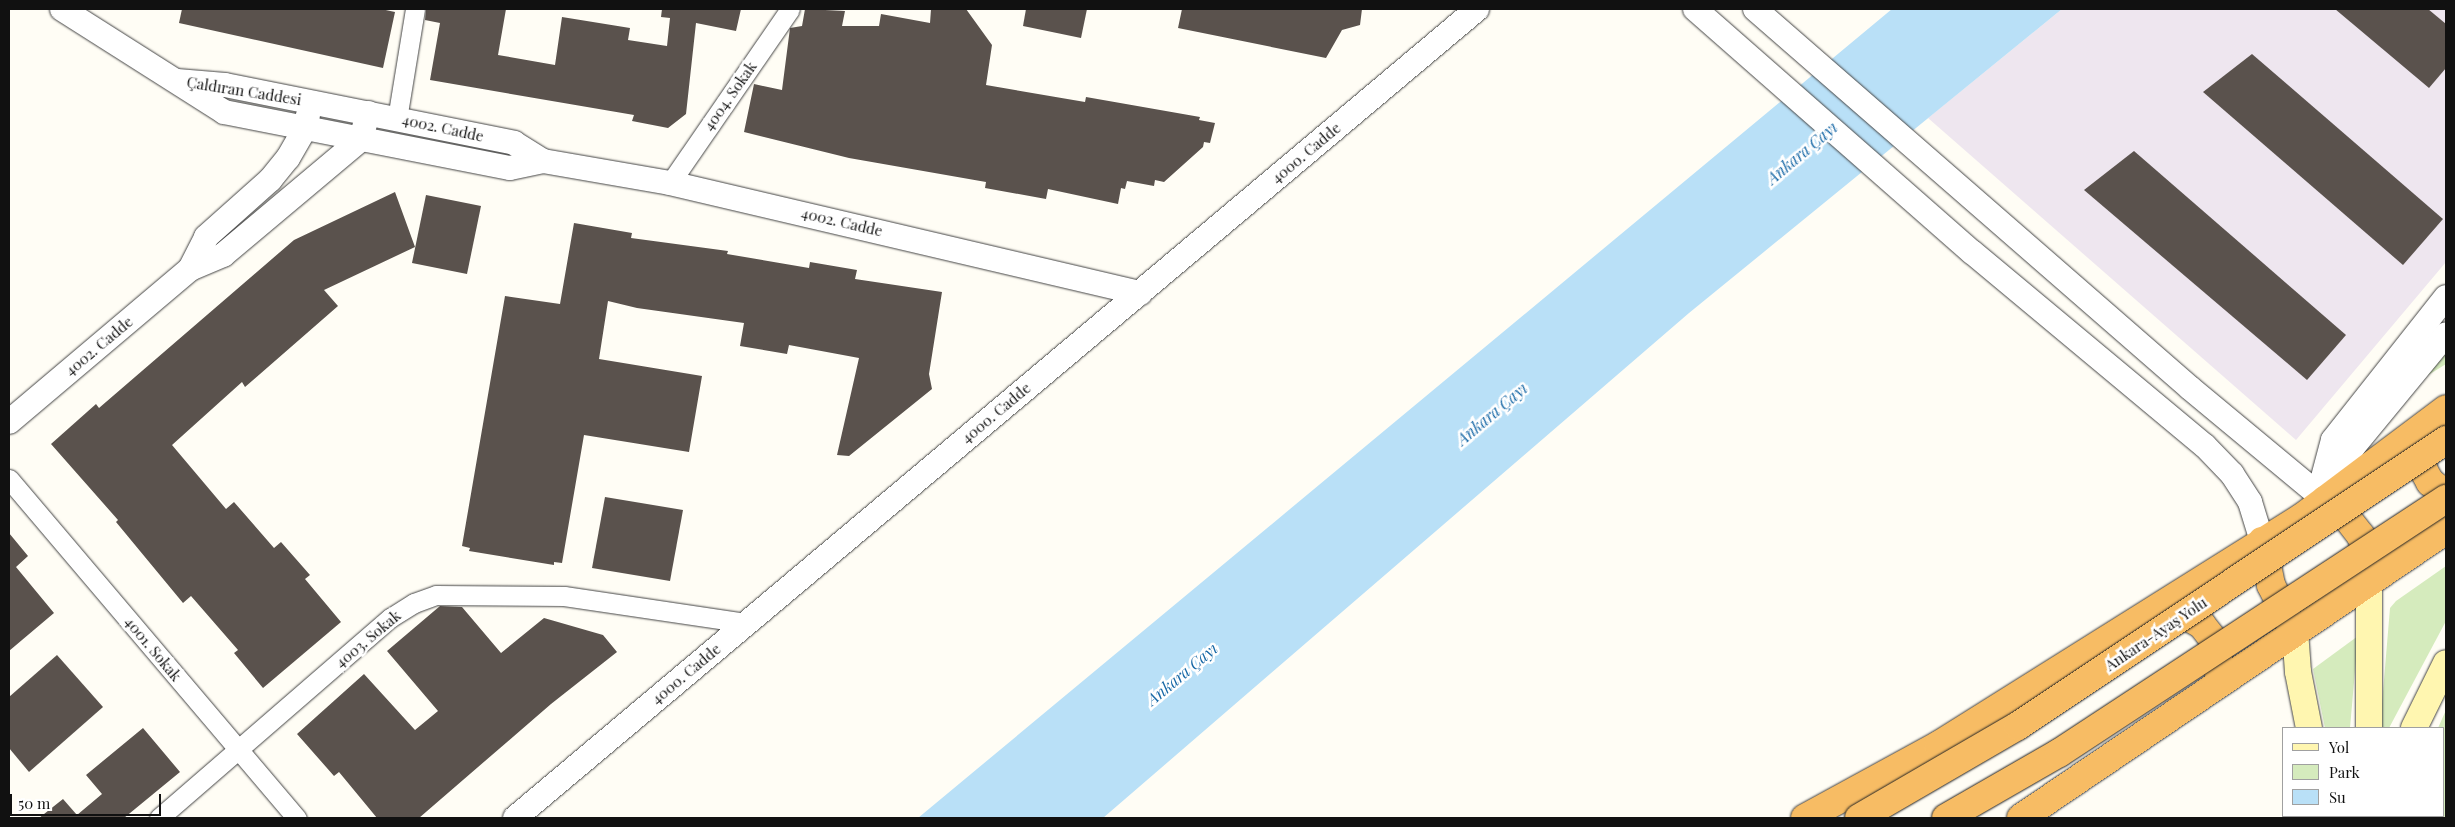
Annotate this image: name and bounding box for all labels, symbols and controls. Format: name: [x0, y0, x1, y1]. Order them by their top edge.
street label: 4004. Sokak: [700, 58, 760, 134]
street label: Çaldıran Caddesi: [185, 73, 303, 109]
street label: 4002. Cadde: [401, 111, 485, 145]
water label: Ankara Çayı: [1763, 118, 1841, 188]
street label: 4000. Cadde: [1268, 119, 1344, 187]
street label: 4002. Cadde: [800, 204, 884, 240]
street label: 4002. Cadde: [61, 312, 137, 380]
street label: 4000. Cadde: [958, 379, 1034, 447]
water label: Ankara Çayı: [1453, 379, 1531, 449]
street label: Ankara-Ayaş Yolu: [2102, 593, 2210, 675]
street label: 4003. Sokak: [332, 606, 404, 672]
street label: 4001. Sokak: [121, 613, 185, 685]
water label: Ankara Çayı: [1143, 639, 1221, 709]
street label: 4000. Cadde: [648, 640, 724, 708]
legend: [2282, 727, 2445, 817]
text: Yol: [2329, 737, 2349, 757]
text: Park: [2329, 762, 2360, 782]
scale bar: [12, 784, 164, 816]
text: Su: [2329, 787, 2346, 807]
text: 50 m: [18, 793, 50, 813]

